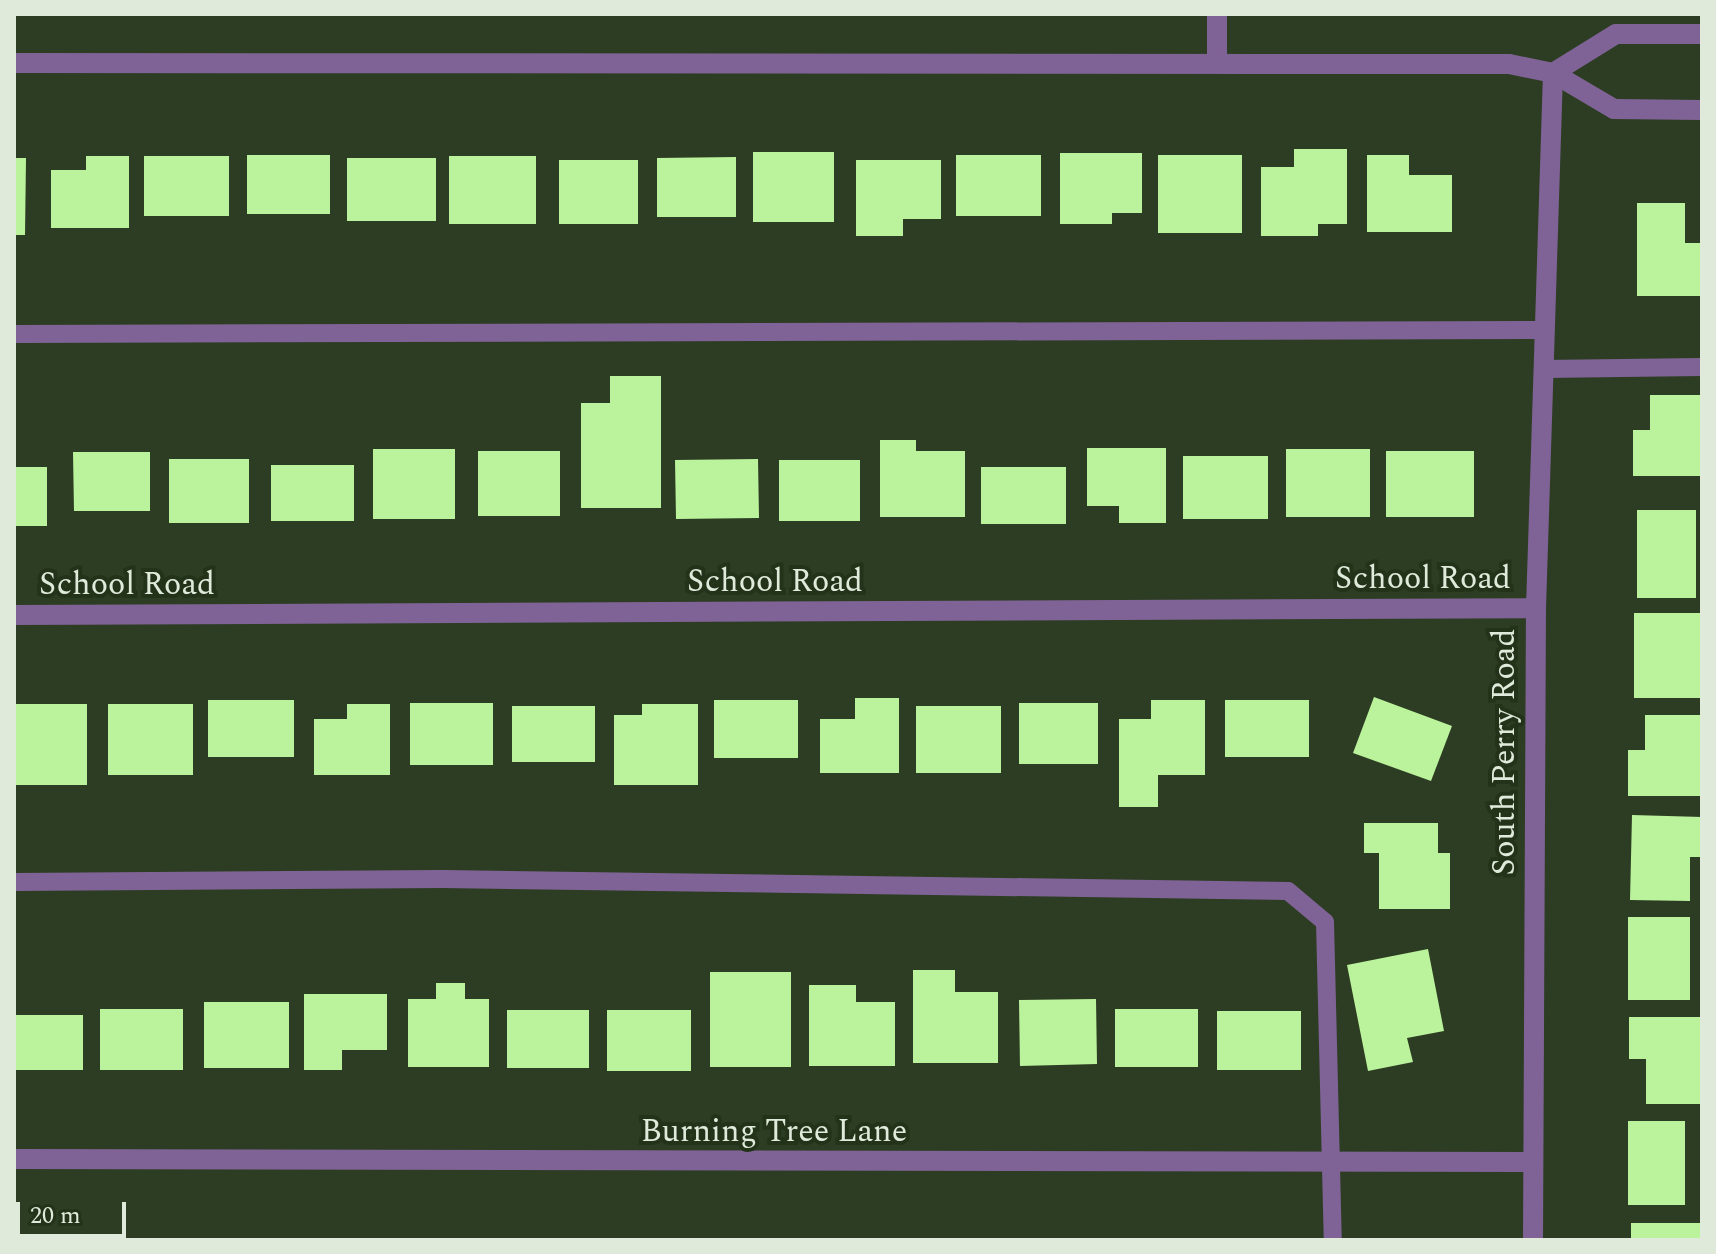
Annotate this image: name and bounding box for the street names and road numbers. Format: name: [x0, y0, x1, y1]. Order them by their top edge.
street label: School Road: [1335, 560, 1511, 598]
street label: School Road: [687, 563, 863, 601]
street label: School Road: [39, 566, 215, 604]
street label: South Perry Road: [1486, 629, 1524, 875]
street label: Burning Tree Lane: [641, 1113, 907, 1151]

